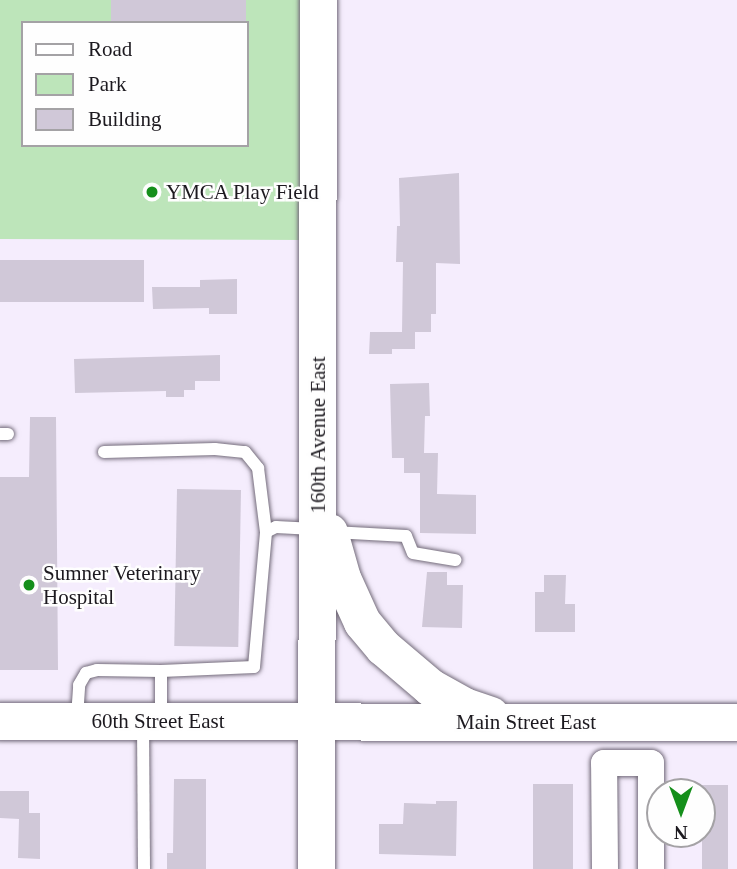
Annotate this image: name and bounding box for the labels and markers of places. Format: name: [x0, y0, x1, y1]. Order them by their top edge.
place label: YMCA Play Field: [166, 179, 320, 205]
marker: YMCA Play Field: [144, 184, 160, 200]
place label: Sumner Veterinary Hospital: [43, 560, 201, 610]
marker: Sumner Veterinary Hospital: [21, 577, 37, 593]

